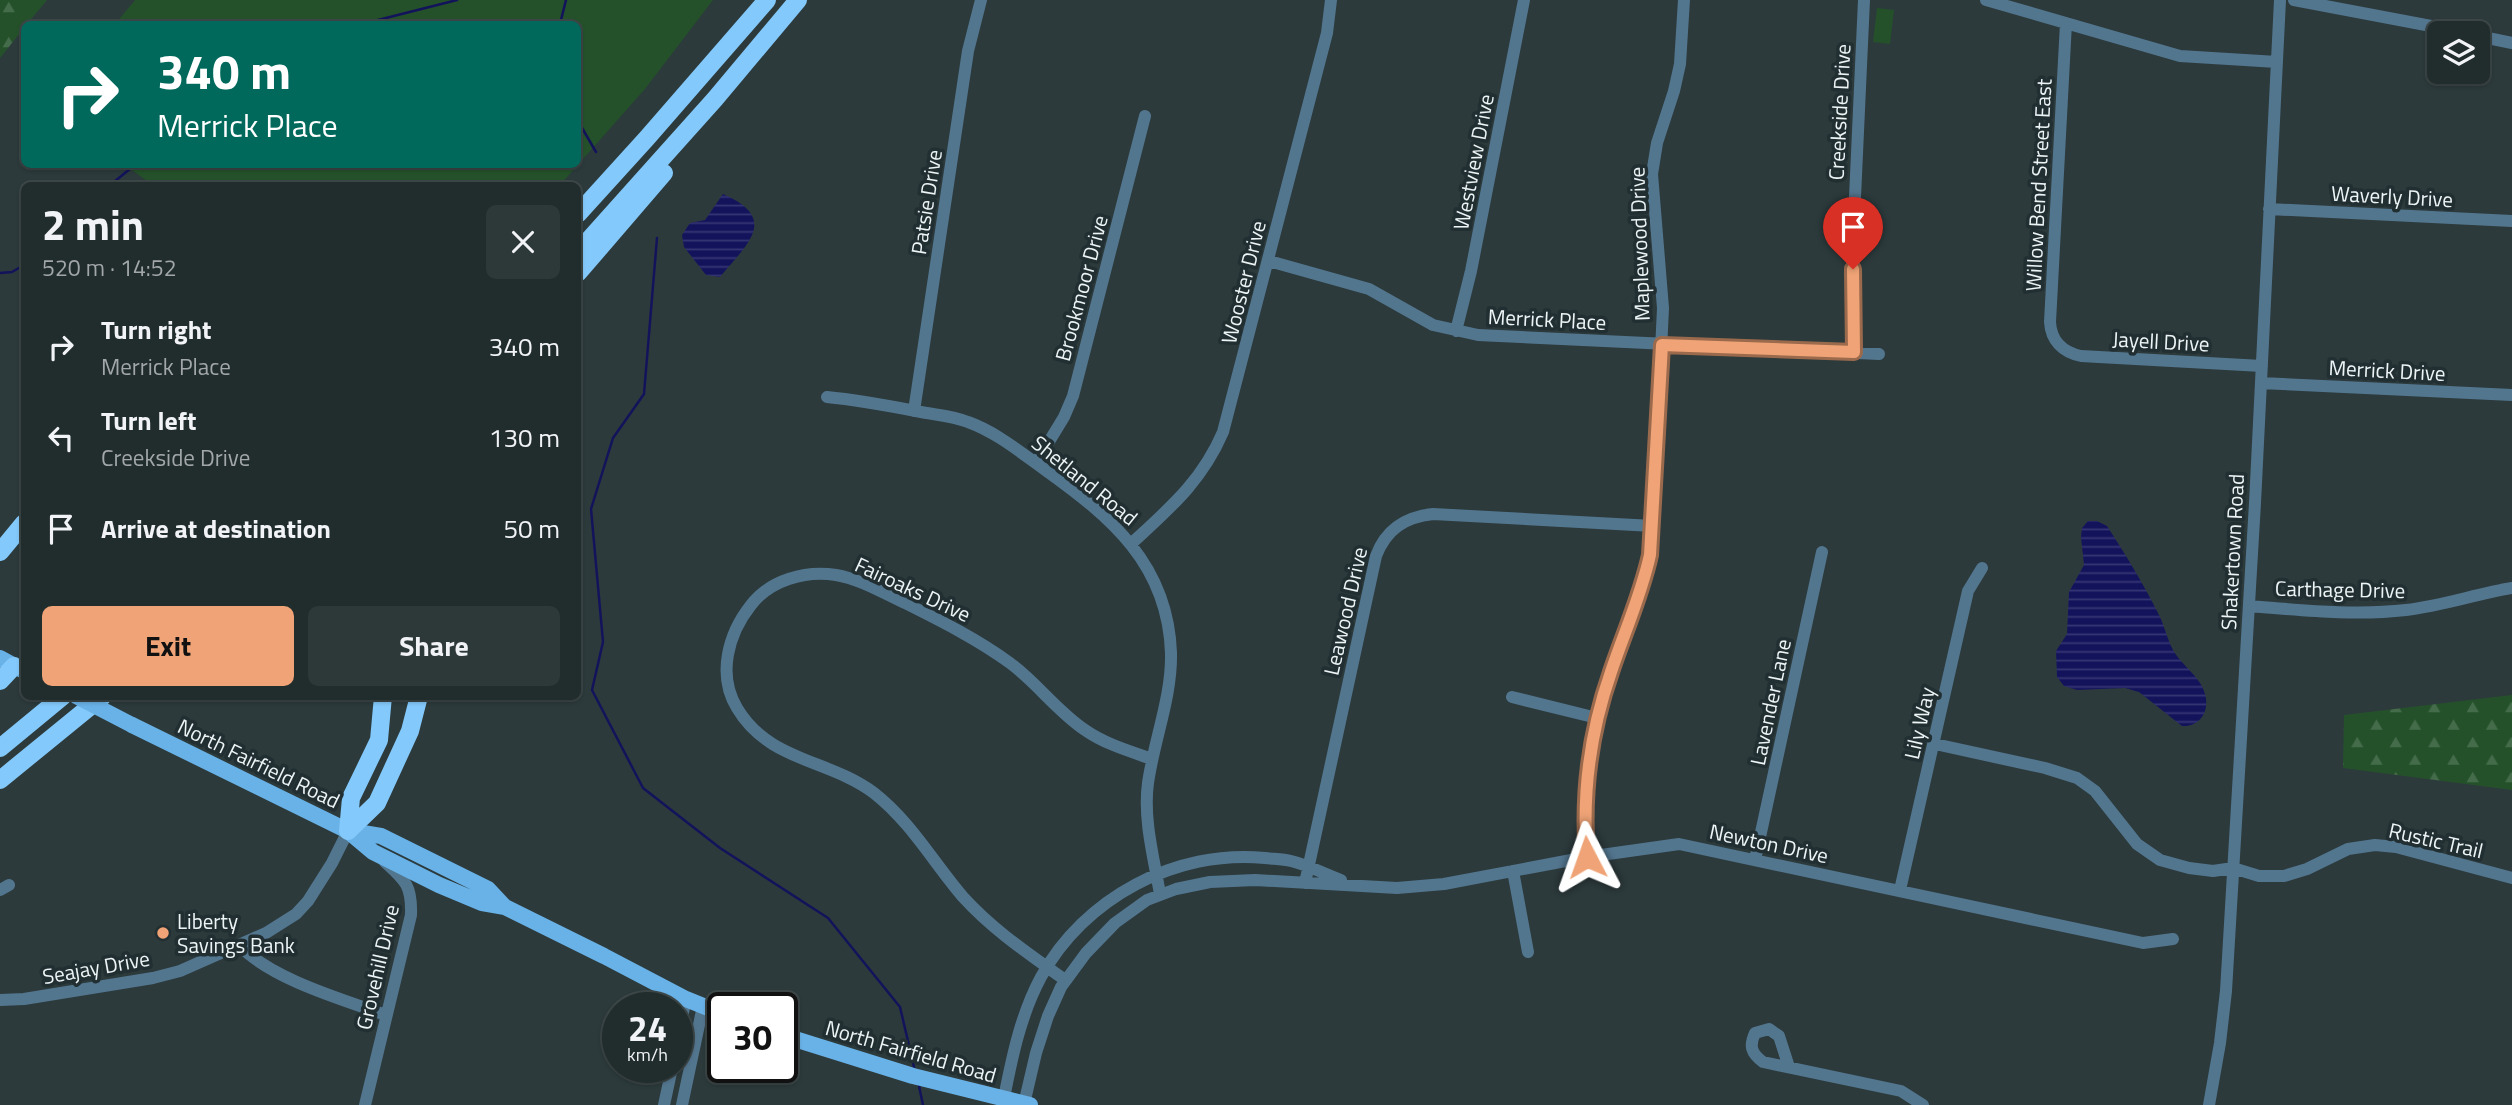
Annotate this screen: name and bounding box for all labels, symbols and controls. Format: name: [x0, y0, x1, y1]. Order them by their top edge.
map controls: [2427, 21, 2490, 84]
button: layers: [2427, 21, 2490, 84]
text: 340 m: [157, 33, 291, 108]
street label: Creekside Drive: [1819, 43, 1859, 181]
icon: right: [42, 49, 133, 140]
street label: Willow Bend Street East: [2016, 77, 2060, 292]
street label: Westview Drive: [1444, 91, 1502, 233]
text: Merrick Place: [157, 101, 338, 149]
street label: Patsie Drive: [902, 147, 950, 257]
street label: Maplewood Drive: [1620, 166, 1658, 322]
street label: Waverly Drive: [2330, 177, 2454, 215]
text: 2 min: [42, 192, 144, 256]
pin: [1823, 197, 1883, 269]
button: close: [486, 205, 560, 279]
icon: arrive: [1834, 208, 1872, 246]
street label: Brookmoor Drive: [1046, 212, 1116, 364]
street label: Wooster Drive: [1212, 217, 1274, 347]
text: 520 m · 14:52: [42, 250, 177, 285]
street label: Merrick Place: [1487, 300, 1607, 338]
text: Turn right: [101, 310, 212, 349]
street label: Jayell Drive: [2112, 322, 2210, 360]
text: 340 m: [489, 327, 560, 366]
icon: right: [42, 328, 80, 366]
text: Merrick Place: [101, 349, 231, 384]
street label: Merrick Drive: [2328, 351, 2446, 389]
text: Turn left: [101, 401, 196, 440]
text: 130 m: [489, 418, 560, 457]
icon: left: [42, 419, 80, 457]
street label: Shetland Road: [1025, 427, 1145, 533]
text: Creekside Drive: [101, 440, 250, 475]
street label: Shakertown Road: [2212, 473, 2252, 631]
text: Arrive at destination: [101, 509, 331, 548]
text: 50 m: [503, 509, 560, 548]
icon: arrive: [42, 510, 80, 548]
street label: Leawood Drive: [1315, 544, 1375, 678]
street label: Fairoaks Drive: [850, 548, 976, 630]
street label: Carthage Drive: [2275, 572, 2405, 606]
button: Exit: [42, 606, 294, 686]
button: Share: [308, 606, 560, 686]
street label: Lavender Lane: [1741, 636, 1799, 768]
street label: Lily Way: [1895, 684, 1943, 762]
street label: North Fairfield Road: [173, 710, 345, 816]
street label: Rustic Trail: [2386, 814, 2486, 866]
street label: Newton Drive: [1707, 815, 1831, 871]
position arrow: [1550, 820, 1624, 894]
street label: Grovehill Drive: [347, 901, 407, 1033]
place label: Liberty Savings Bank: [177, 905, 295, 961]
marker: Liberty Savings Bank: [155, 925, 171, 941]
street label: Seajay Drive: [40, 942, 152, 992]
speed limit sign: 30: [707, 992, 798, 1083]
text: 24: [628, 1001, 667, 1055]
street label: North Fairfield Road: [822, 1011, 1000, 1091]
text: km/h: [627, 1041, 668, 1068]

